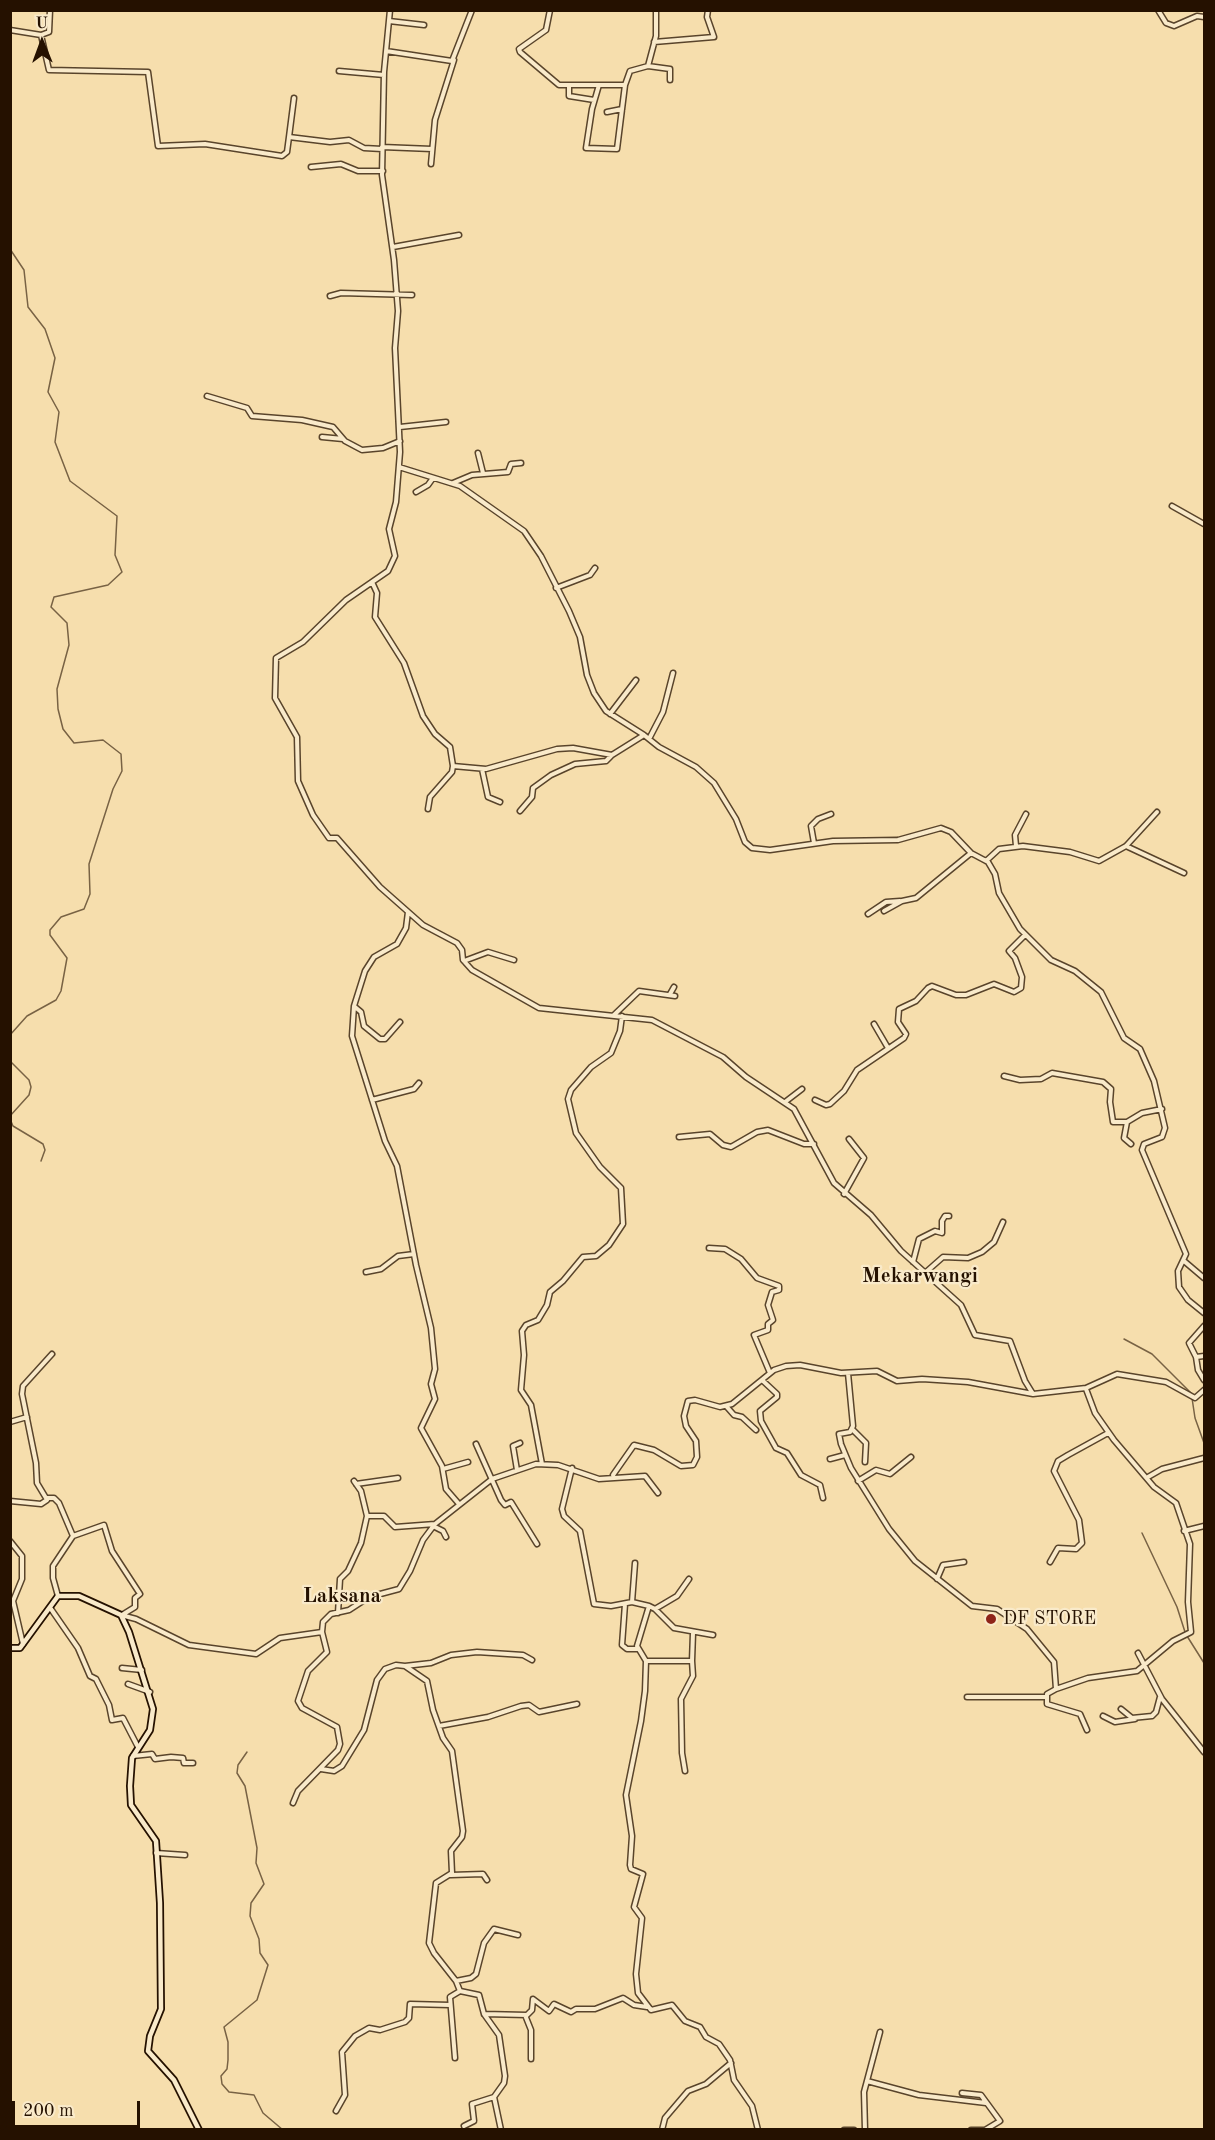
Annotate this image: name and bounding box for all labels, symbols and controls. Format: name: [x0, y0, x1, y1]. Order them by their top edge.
north arrow: [12, 12, 72, 72]
text: U: [35, 16, 48, 32]
district label: Mekarwangi: [862, 1263, 978, 1289]
district label: Laksana: [303, 1583, 381, 1609]
place label: DF STORE: [1003, 1608, 1096, 1630]
marker: DF STORE: [984, 1612, 998, 1626]
scale bar: [15, 2089, 142, 2127]
text: 200 m: [23, 2102, 74, 2120]

